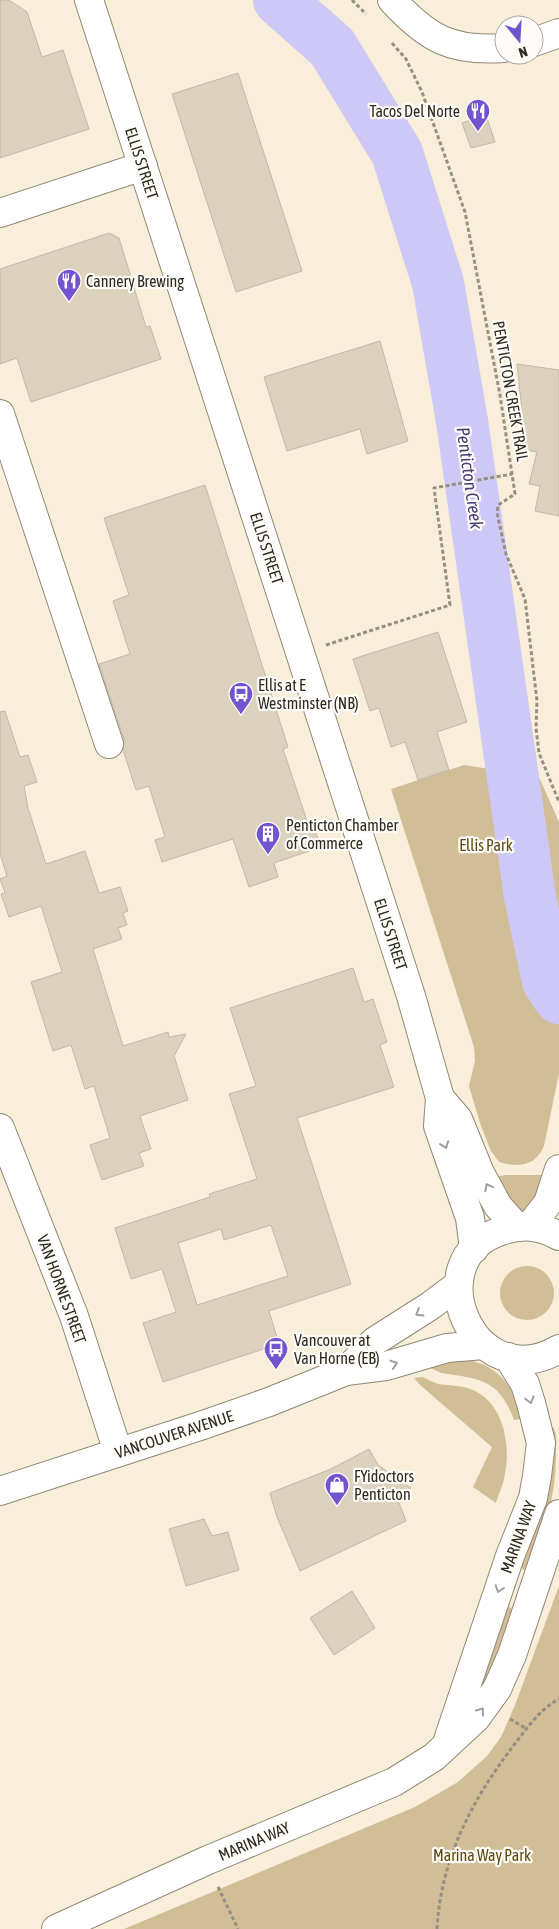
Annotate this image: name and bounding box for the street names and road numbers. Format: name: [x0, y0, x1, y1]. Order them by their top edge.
street label: ELLIS STREET: [122, 125, 162, 201]
street label: PENTICTON CREEK TRAIL: [490, 319, 532, 463]
street label: ELLIS STREET: [247, 510, 287, 586]
street label: ELLIS STREET: [371, 896, 411, 972]
street label: VAN HORNE STREET: [34, 1232, 90, 1346]
street label: VANCOUVER AVENUE: [113, 1406, 236, 1462]
street label: MARINA WAY: [497, 1498, 540, 1576]
street label: MARINA WAY: [216, 1818, 293, 1864]

